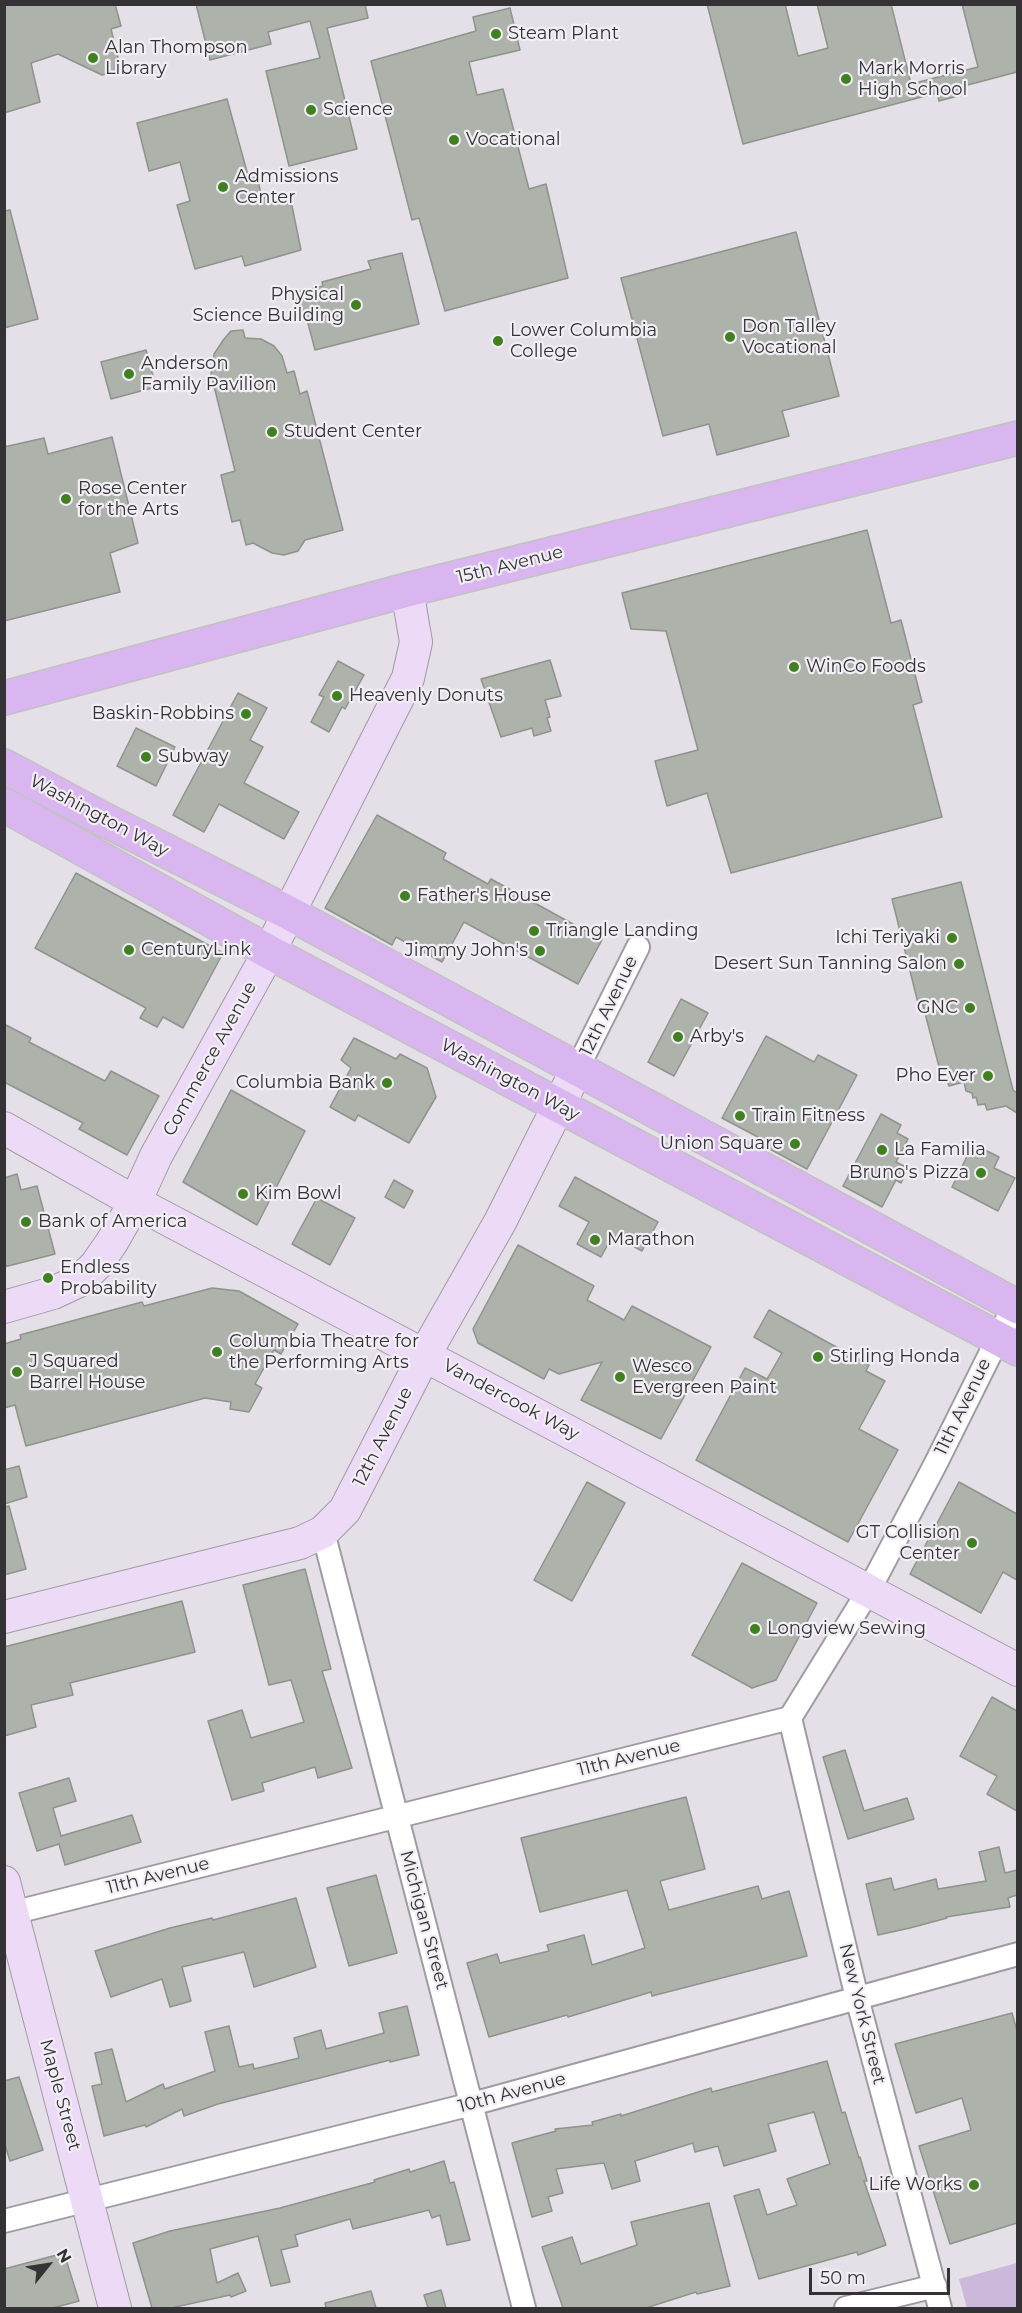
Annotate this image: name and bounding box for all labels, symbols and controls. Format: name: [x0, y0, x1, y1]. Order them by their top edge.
place label: Steam Plant: [508, 23, 619, 45]
marker: Steam Plant: [489, 27, 503, 41]
place label: Alan Thompson Library: [105, 37, 248, 80]
marker: Alan Thompson Library: [86, 51, 100, 65]
place label: Mark Morris High School: [858, 58, 967, 100]
marker: Mark Morris High School: [839, 72, 853, 86]
place label: Science: [323, 99, 393, 121]
marker: Science: [304, 103, 318, 117]
place label: Vocational: [466, 129, 561, 151]
marker: Vocational: [447, 133, 461, 147]
place label: Admissions Center: [235, 166, 339, 208]
marker: Admissions Center: [216, 180, 230, 194]
place label: Physical Science Building: [193, 284, 344, 326]
marker: Physical Science Building: [349, 298, 363, 312]
place label: Don Talley Vocational: [742, 316, 837, 358]
place label: Lower Columbia College: [510, 320, 657, 362]
marker: Don Talley Vocational: [723, 330, 737, 344]
marker: Lower Columbia College: [491, 334, 505, 348]
place label: Anderson Family Pavilion: [141, 353, 277, 395]
marker: Anderson Family Pavilion: [122, 367, 136, 381]
place label: Student Center: [284, 421, 422, 443]
marker: Student Center: [265, 425, 279, 439]
place label: Rose Center for the Arts: [78, 478, 187, 520]
marker: Rose Center for the Arts: [59, 492, 73, 506]
street label: 15th Avenue: [455, 541, 565, 589]
place label: WinCo Foods: [806, 656, 926, 678]
marker: WinCo Foods: [787, 660, 801, 674]
place label: Heavenly Donuts: [349, 685, 503, 707]
marker: Heavenly Donuts: [330, 689, 344, 703]
place label: Baskin-Robbins: [92, 703, 234, 725]
marker: Baskin-Robbins: [239, 707, 253, 721]
place label: Subway: [158, 746, 229, 768]
marker: Subway: [139, 750, 153, 764]
street label: Washington Way: [26, 770, 172, 862]
place label: Father's House: [417, 885, 551, 907]
marker: Father's House: [398, 889, 412, 903]
place label: Triangle Landing: [546, 920, 698, 942]
marker: Triangle Landing: [527, 924, 541, 938]
place label: Ichi Teriyaki: [835, 927, 940, 949]
marker: Ichi Teriyaki: [945, 931, 959, 945]
place label: CenturyLink: [141, 939, 251, 961]
place label: Jimmy John's: [405, 940, 528, 962]
marker: CenturyLink: [122, 943, 136, 957]
marker: Jimmy John's: [533, 944, 547, 958]
street label: 12th Avenue: [575, 952, 643, 1060]
place label: Desert Sun Tanning Salon: [713, 953, 947, 975]
marker: Desert Sun Tanning Salon: [952, 957, 966, 971]
street label: Commerce Avenue: [159, 978, 261, 1140]
place label: GNC: [917, 997, 958, 1019]
marker: GNC: [963, 1001, 977, 1015]
place label: Arby's: [690, 1026, 744, 1048]
marker: Arby's: [671, 1030, 685, 1044]
street label: Washington Way: [437, 1034, 583, 1126]
place label: Pho Ever: [895, 1065, 976, 1087]
marker: Pho Ever: [981, 1069, 995, 1083]
place label: Columbia Bank: [236, 1072, 375, 1094]
marker: Columbia Bank: [380, 1076, 394, 1090]
place label: Train Fitness: [752, 1105, 865, 1127]
marker: Train Fitness: [733, 1109, 747, 1123]
place label: Union Square: [660, 1133, 783, 1155]
marker: Union Square: [788, 1137, 802, 1151]
place label: La Familia: [894, 1139, 986, 1161]
marker: La Familia: [875, 1143, 889, 1157]
place label: Bruno's Pizza: [849, 1162, 969, 1184]
marker: Bruno's Pizza: [974, 1166, 988, 1180]
place label: Kim Bowl: [255, 1183, 342, 1205]
marker: Kim Bowl: [236, 1187, 250, 1201]
place label: Bank of America: [38, 1211, 187, 1233]
marker: Bank of America: [19, 1215, 33, 1229]
place label: Marathon: [607, 1229, 695, 1251]
marker: Marathon: [588, 1233, 602, 1247]
place label: Endless Probability: [60, 1257, 157, 1300]
marker: Endless Probability: [41, 1271, 55, 1285]
place label: Columbia Theatre for the Performing Arts: [229, 1331, 419, 1374]
marker: Columbia Theatre for the Performing Arts: [210, 1345, 224, 1359]
place label: Stirling Honda: [830, 1346, 960, 1368]
marker: Stirling Honda: [811, 1350, 825, 1364]
place label: J Squared Barrel House: [29, 1351, 145, 1394]
street label: Vandercook Way: [439, 1355, 583, 1445]
street label: 11th Avenue: [930, 1355, 996, 1459]
place label: Wesco Evergreen Paint: [632, 1356, 777, 1398]
marker: J Squared Barrel House: [10, 1365, 24, 1379]
marker: Wesco Evergreen Paint: [613, 1370, 627, 1384]
street label: 12th Avenue: [349, 1384, 417, 1490]
place label: GT Collision Center: [856, 1522, 960, 1564]
marker: GT Collision Center: [965, 1536, 979, 1550]
place label: Longview Sewing: [767, 1618, 926, 1640]
marker: Longview Sewing: [748, 1622, 762, 1636]
street label: 11th Avenue: [575, 1735, 683, 1781]
street label: Michigan Street: [395, 1848, 453, 1992]
street label: 11th Avenue: [104, 1853, 212, 1899]
street label: New York Street: [834, 1941, 890, 2087]
street label: Maple Street: [35, 2037, 85, 2153]
street label: 10th Avenue: [456, 2068, 568, 2118]
place label: Life Works: [868, 2174, 962, 2196]
marker: Life Works: [967, 2178, 981, 2192]
north arrow: [18, 2235, 78, 2295]
text: N: [53, 2245, 75, 2266]
scale bar: [812, 2256, 953, 2294]
text: 50 m: [820, 2267, 866, 2289]

